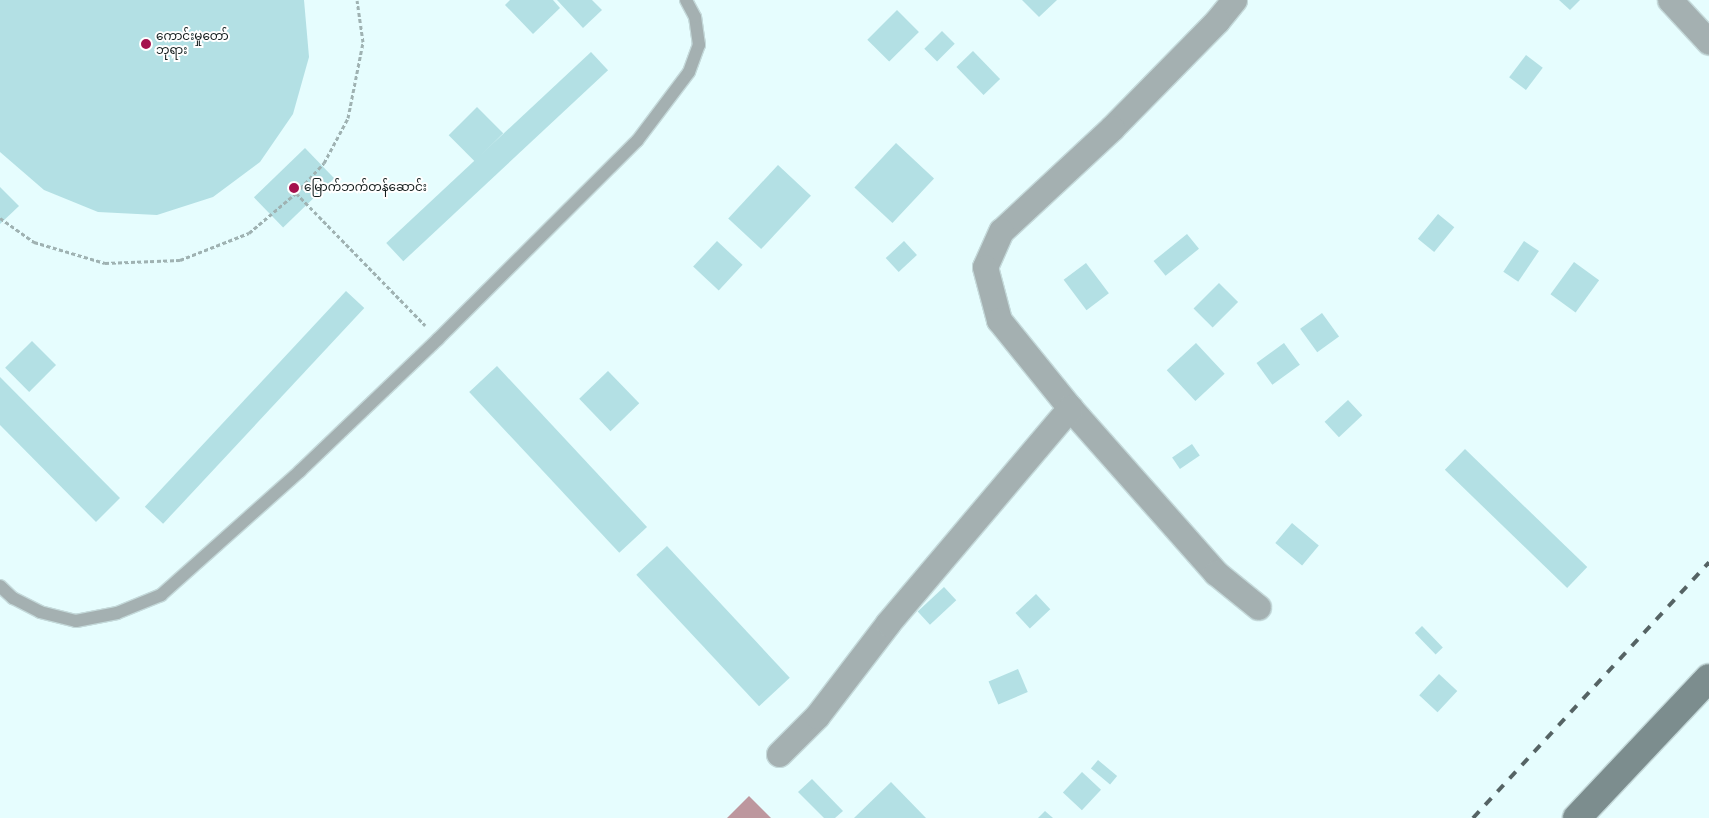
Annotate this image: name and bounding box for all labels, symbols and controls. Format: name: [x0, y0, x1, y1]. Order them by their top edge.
place label: ကောင်းမှုတော် ဘုရား: [156, 30, 229, 58]
marker: ကောင်းမှုတော် ဘုရား: [140, 38, 152, 50]
place label: မြောက်ဘက်တန်ဆောင်း: [304, 181, 427, 195]
marker: မြောက်ဘက်တန်ဆောင်း: [288, 182, 300, 194]

